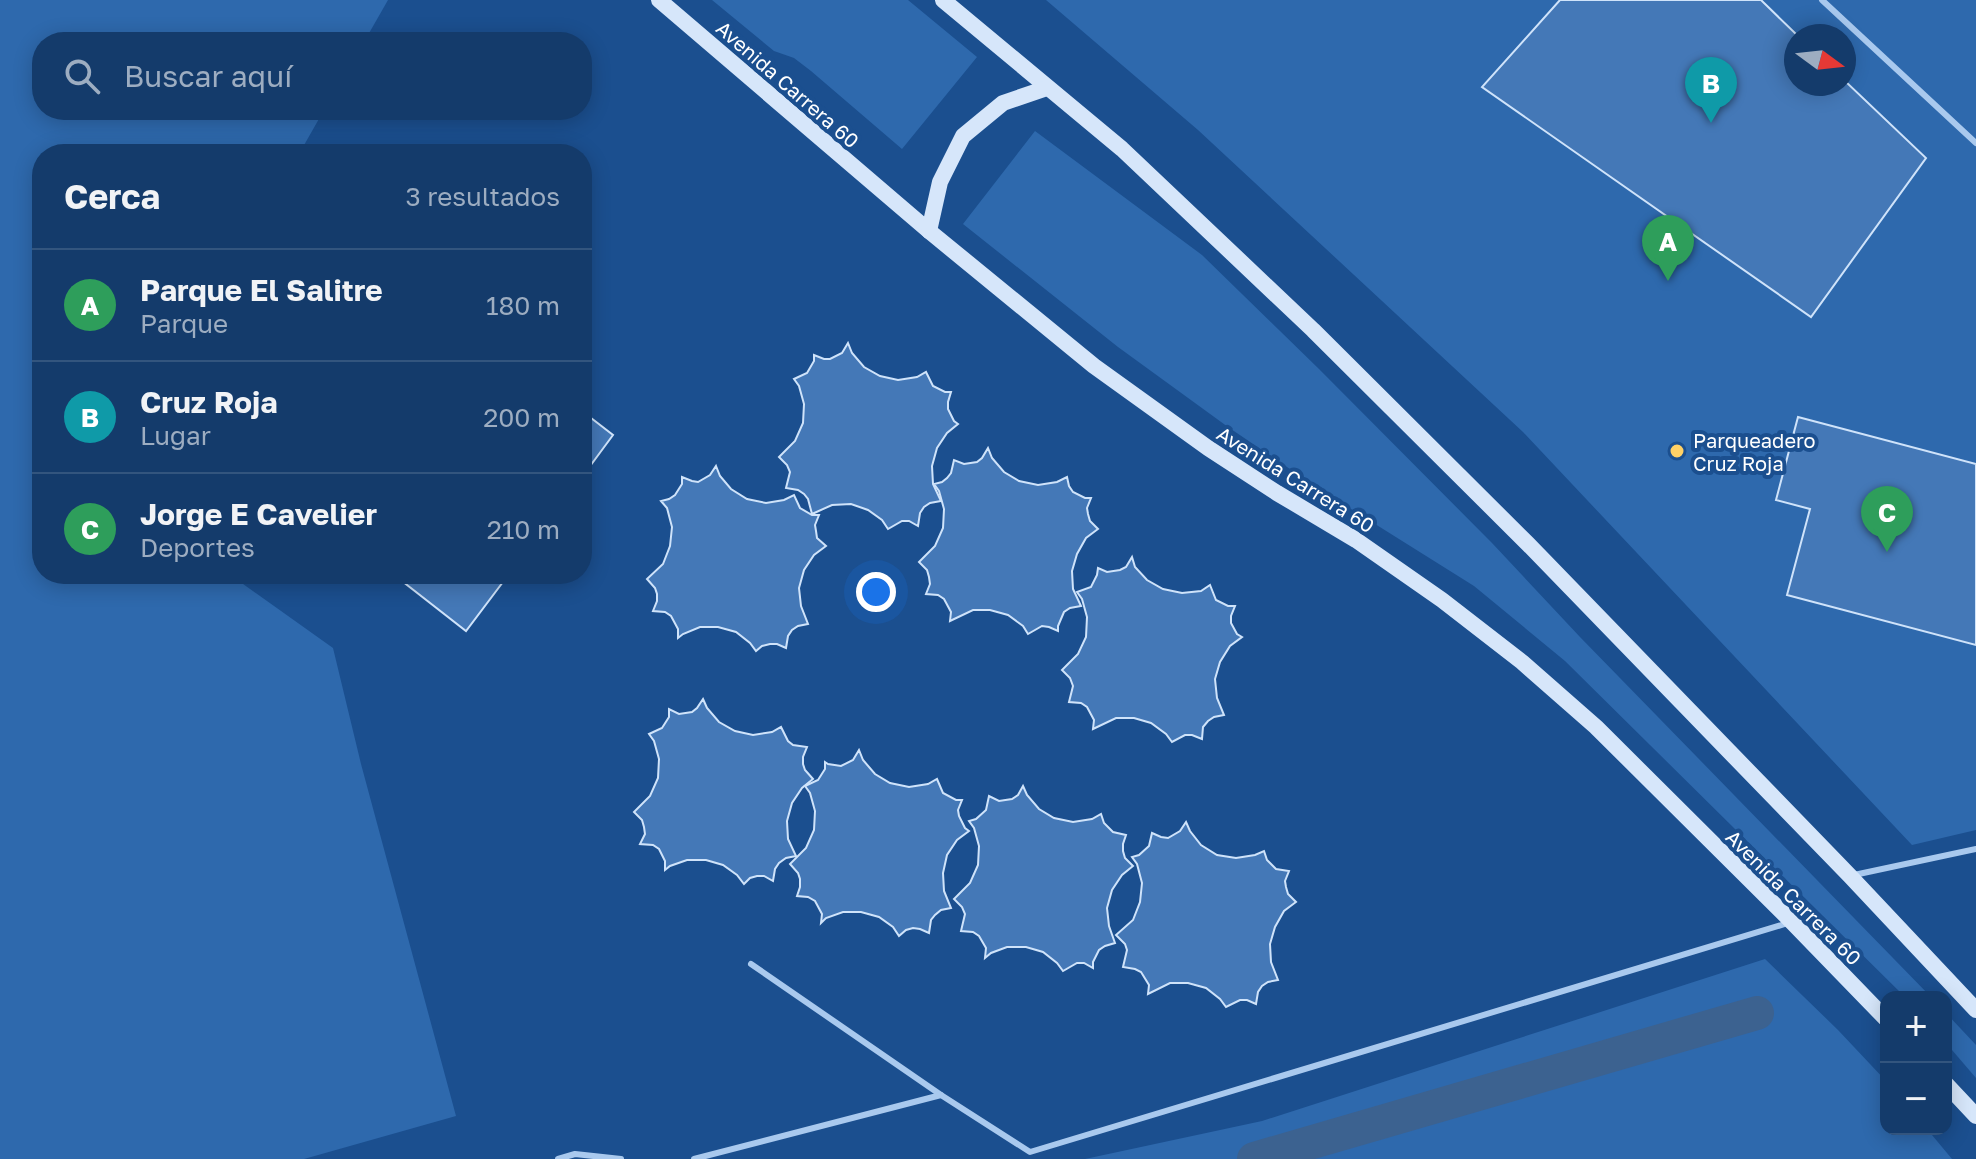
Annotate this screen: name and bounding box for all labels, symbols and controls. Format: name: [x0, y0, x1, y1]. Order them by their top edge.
street label: Avenida Carrera 60: [712, 16, 864, 152]
north arrow: [1784, 24, 1856, 96]
search box: [32, 32, 592, 120]
icon: search: [60, 54, 104, 98]
pin: B: [1685, 57, 1737, 123]
text: Buscar aquí: [124, 58, 292, 94]
text: Cerca: [64, 176, 160, 216]
text: 3 resultados: [406, 181, 560, 212]
pin: A: [1642, 215, 1694, 281]
text: Parque El Salitre: [140, 272, 383, 308]
text: A: [81, 290, 99, 321]
text: 180 m: [486, 290, 560, 321]
text: Parque: [140, 308, 228, 339]
text: Cruz Roja: [140, 384, 278, 420]
text: B: [81, 402, 99, 433]
text: 200 m: [483, 402, 560, 433]
text: Lugar: [140, 420, 211, 451]
street label: Avenida Carrera 60: [1213, 421, 1379, 537]
place label: Parqueadero Cruz Roja: [1693, 428, 1816, 475]
marker: Parqueadero Cruz Roja: [1668, 442, 1686, 460]
pin: C: [1861, 486, 1913, 552]
text: Jorge E Cavelier: [140, 496, 377, 532]
text: C: [81, 514, 99, 545]
text: 210 m: [487, 514, 560, 545]
text: Deportes: [140, 532, 255, 563]
your location: [856, 572, 896, 612]
street label: Avenida Carrera 60: [1721, 824, 1867, 970]
map controls: [1880, 991, 1952, 1135]
button: +: [1880, 991, 1952, 1063]
button: −: [1880, 1063, 1952, 1135]

